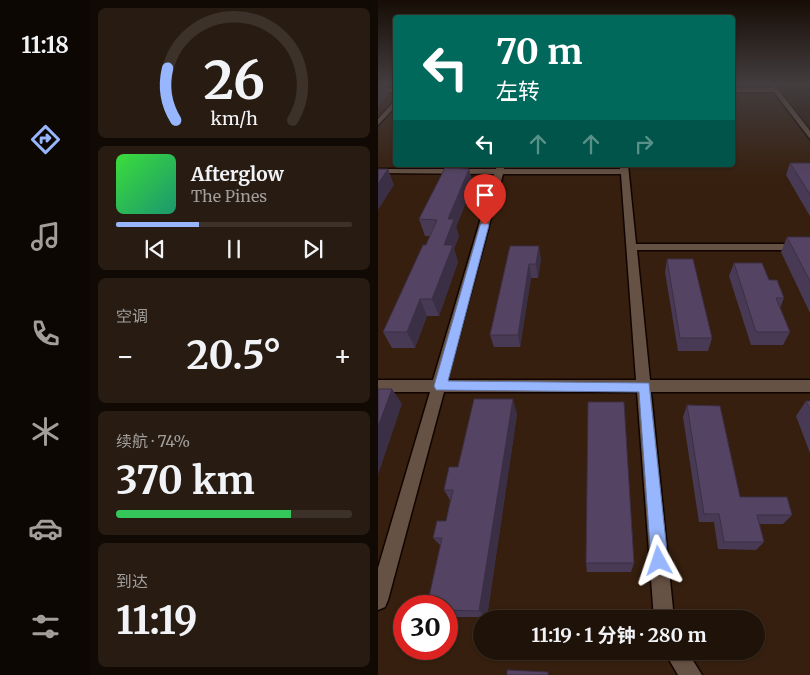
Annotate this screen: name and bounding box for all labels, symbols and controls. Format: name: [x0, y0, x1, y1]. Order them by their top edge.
text: 70 m: [496, 30, 583, 74]
text: 11:18: [21, 31, 69, 59]
icon: left: [413, 35, 478, 100]
text: 26: [203, 48, 265, 113]
text: 左转: [496, 77, 540, 105]
text: km/h: [210, 107, 258, 130]
icon: directions: [28, 122, 63, 157]
icon: left: [471, 130, 499, 158]
icon: ahead: [524, 130, 552, 158]
icon: ahead: [577, 130, 605, 158]
icon: right: [630, 130, 658, 158]
text: Afterglow: [191, 162, 284, 186]
pin: [464, 174, 506, 225]
icon: arrive: [471, 181, 499, 209]
text: The Pines: [191, 186, 267, 206]
icon: music: [28, 219, 63, 254]
icon: previous: [141, 235, 169, 263]
icon: pause: [220, 235, 248, 263]
icon: next: [299, 235, 327, 263]
text: 空调: [116, 306, 148, 326]
icon: phone: [28, 316, 63, 351]
text: 20.5°: [187, 332, 281, 379]
text: −: [116, 338, 135, 374]
text: +: [333, 338, 352, 374]
icon: climate: [28, 414, 63, 449]
text: 续航 · 74%: [116, 431, 190, 451]
text: 370 km: [116, 457, 255, 504]
icon: car: [28, 511, 63, 546]
position arrow: [632, 534, 684, 586]
text: 到达: [116, 571, 148, 591]
speed limit sign: 30: [393, 595, 458, 660]
text: 11:19: [116, 597, 198, 644]
icon: filters: [28, 609, 63, 644]
text: 11:19 · 1 分钟 · 280 m: [531, 623, 707, 647]

